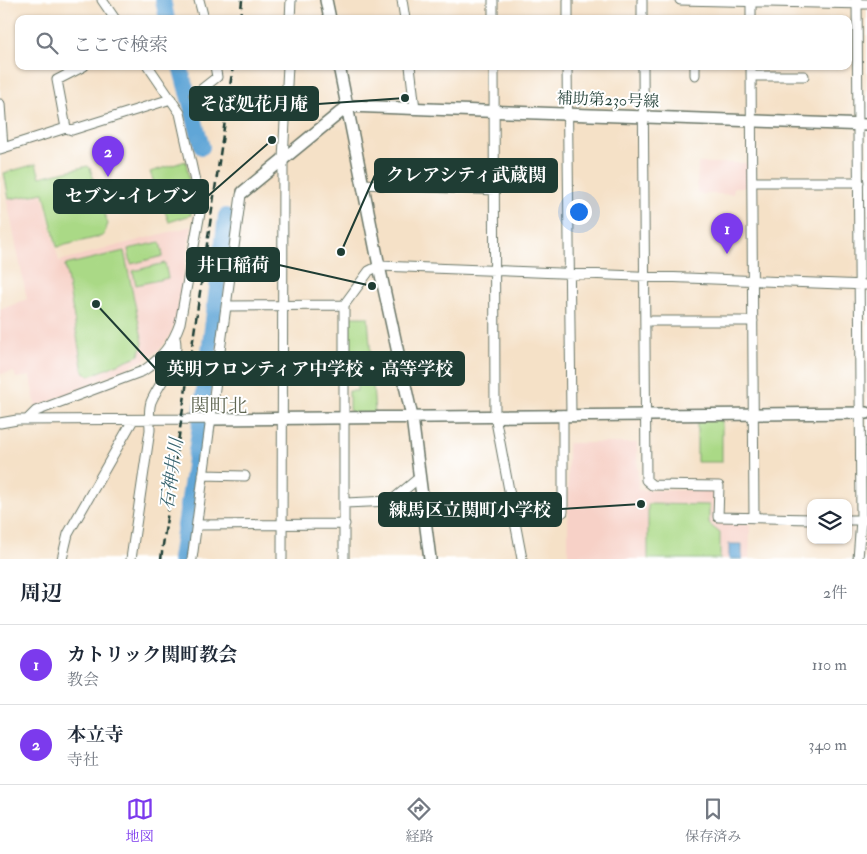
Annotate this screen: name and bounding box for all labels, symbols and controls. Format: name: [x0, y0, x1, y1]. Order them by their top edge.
search box: [15, 15, 852, 70]
icon: search: [33, 29, 61, 57]
text: ここで検索: [73, 33, 168, 57]
callout: そば処花月庵: [190, 87, 318, 120]
street label: 補助第230号線: [556, 88, 660, 112]
text: そば処花月庵: [200, 93, 308, 116]
pin: 2: [92, 136, 124, 177]
callout: クレアシティ武蔵関: [375, 159, 557, 192]
text: クレアシティ武蔵関: [386, 164, 546, 187]
callout: セブン-イレブン: [54, 180, 208, 213]
text: セブン-イレブン: [65, 185, 197, 208]
your location: [566, 199, 592, 225]
pin: 1: [711, 213, 743, 254]
callout: 井口稲荷: [187, 248, 279, 281]
text: 井口稲荷: [197, 254, 269, 277]
callout: 英明フロンティア中学校・高等学校: [156, 352, 464, 385]
text: 英明フロンティア中学校・高等学校: [167, 358, 453, 381]
district label: 関町北: [190, 394, 248, 418]
water label: 石神井川: [156, 435, 189, 511]
callout: 練馬区立関町小学校: [379, 493, 561, 526]
text: 練馬区立関町小学校: [389, 499, 551, 522]
map controls: [807, 499, 852, 544]
button: layers: [807, 499, 852, 544]
text: 周辺: [20, 580, 62, 607]
text: 2件: [823, 583, 847, 603]
text: カトリック関町教会: [67, 643, 237, 667]
text: 1: [33, 655, 39, 675]
text: 110 m: [812, 655, 847, 675]
text: 教会: [67, 670, 99, 690]
text: 本立寺: [67, 723, 124, 747]
text: 2: [32, 735, 40, 755]
text: 340 m: [808, 735, 847, 755]
text: 寺社: [67, 750, 99, 770]
tab: 地図: [126, 795, 154, 845]
tab: 経路: [405, 795, 433, 845]
tab: 保存済み: [685, 795, 741, 845]

